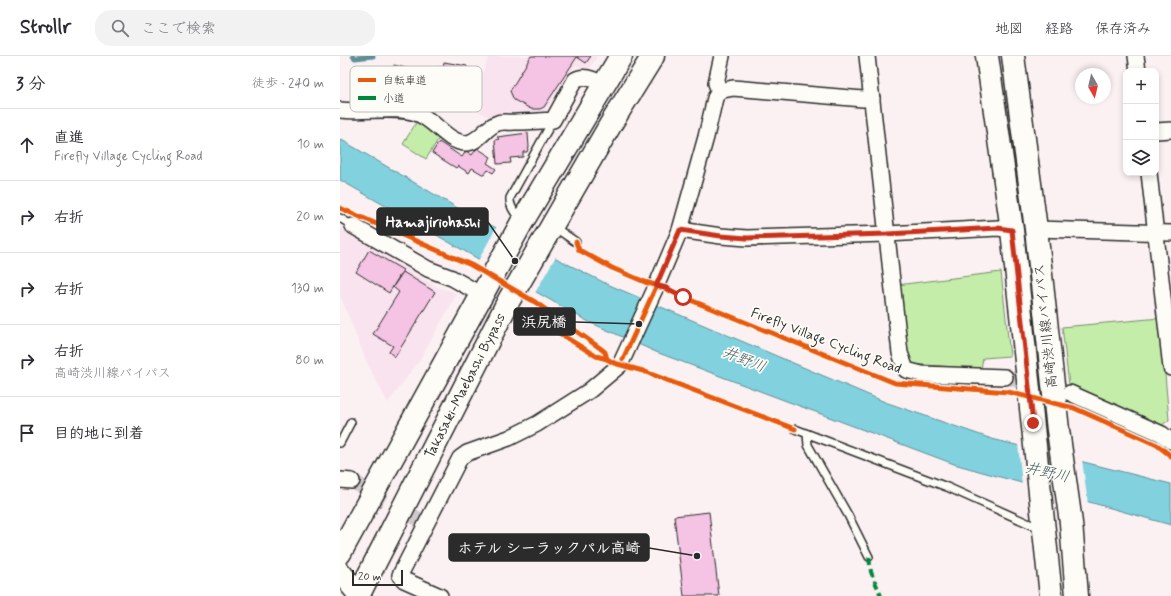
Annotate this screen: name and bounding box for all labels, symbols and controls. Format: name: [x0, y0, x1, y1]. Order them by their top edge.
search box: [95, 10, 375, 46]
text: Strollr: [20, 15, 71, 40]
icon: search: [109, 17, 131, 39]
text: ここで検索: [141, 19, 216, 39]
text: 地図: [995, 20, 1023, 38]
text: 経路: [1045, 20, 1073, 38]
text: 保存済み: [1095, 20, 1151, 38]
legend: [350, 66, 482, 112]
north arrow: [1075, 68, 1111, 104]
map controls: [1123, 68, 1159, 176]
button: +: [1123, 68, 1159, 104]
text: 3 分: [16, 73, 45, 95]
text: 自転車道: [383, 74, 427, 88]
text: 徒歩 · 240 m: [252, 75, 324, 92]
text: 小道: [383, 92, 405, 106]
button: −: [1123, 104, 1159, 140]
text: 直進: [54, 128, 84, 148]
icon: ahead: [16, 134, 38, 156]
text: 10 m: [297, 136, 324, 153]
button: layers: [1123, 140, 1159, 176]
text: Firefly Village Cycling Road: [54, 148, 203, 165]
icon: right: [16, 206, 38, 228]
text: 右折: [54, 208, 84, 228]
text: 20 m: [296, 208, 324, 225]
callout: Hamajiriohashi: [377, 208, 488, 235]
text: Hamajiriohashi: [386, 213, 481, 233]
street label: 高崎渋川線バイパス: [1030, 263, 1062, 389]
icon: right: [16, 278, 38, 300]
text: 右折: [54, 280, 84, 300]
text: 130 m: [291, 280, 324, 297]
route start: [674, 288, 692, 306]
street label: Firefly Village Cycling Road: [747, 304, 904, 380]
callout: 浜尻橋: [514, 308, 575, 335]
street label: Takasaki-Maebashi Bypass: [421, 310, 510, 461]
text: 浜尻橋: [521, 313, 567, 333]
text: 右折: [54, 342, 84, 362]
water label: 井野川: [719, 342, 769, 378]
icon: right: [16, 350, 38, 372]
text: 80 m: [295, 352, 324, 369]
text: 高崎渋川線バイパス: [54, 365, 171, 382]
route end: [1024, 414, 1042, 432]
icon: arrive: [16, 422, 38, 444]
text: 目的地に到着: [54, 424, 144, 444]
water label: 井野川: [1023, 458, 1071, 488]
callout: ホテル シーラックパル高崎: [449, 534, 649, 561]
text: ホテル シーラックパル高崎: [458, 539, 640, 559]
scale bar: [352, 568, 403, 587]
text: 20 m: [358, 570, 381, 584]

